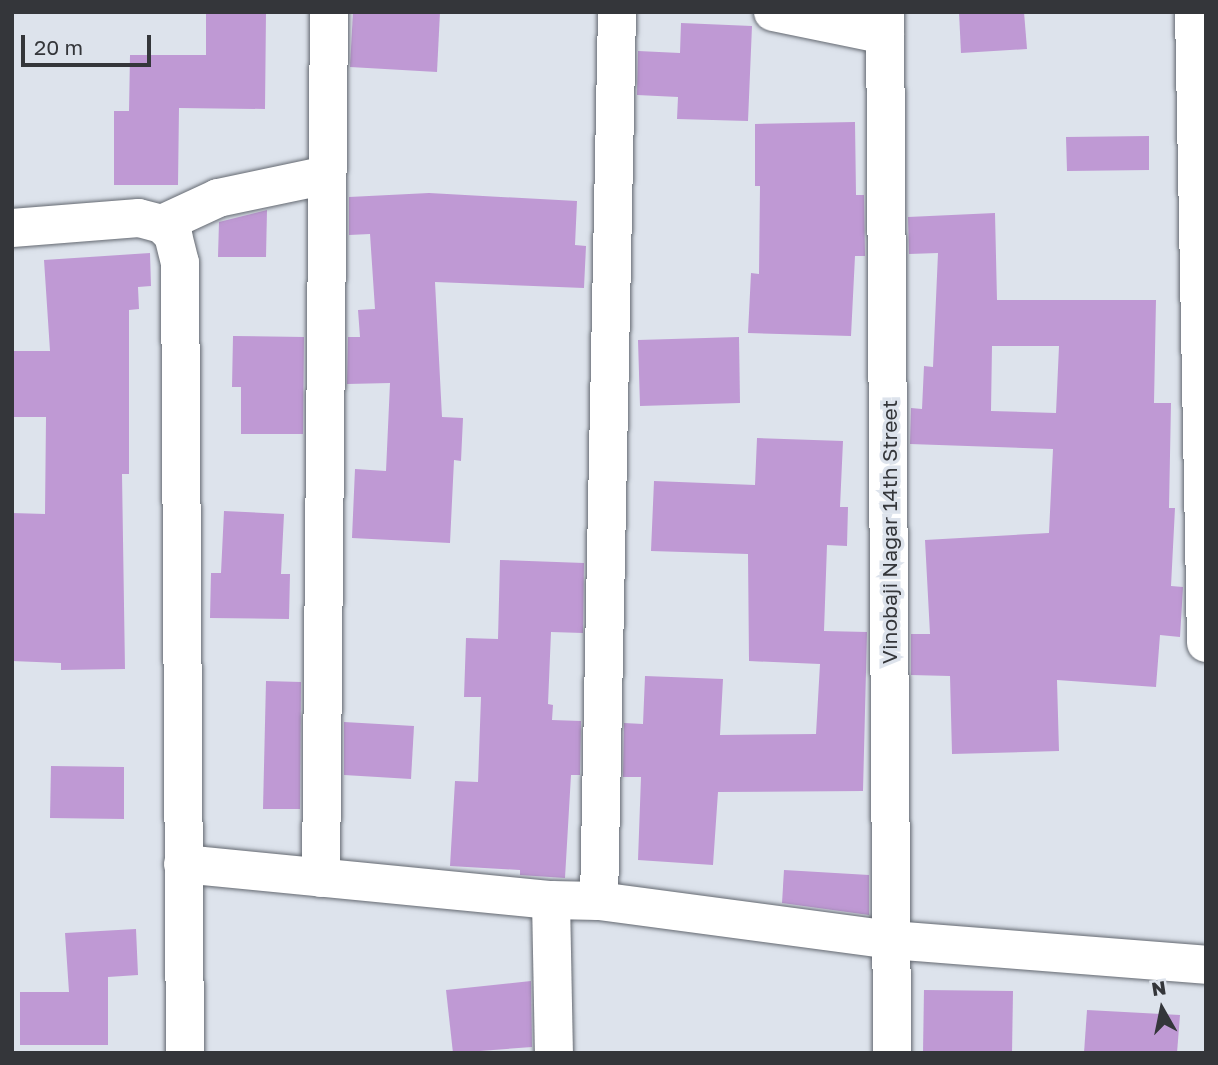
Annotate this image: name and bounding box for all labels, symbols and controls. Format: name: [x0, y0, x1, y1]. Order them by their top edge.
scale bar: [24, 21, 154, 65]
text: 20 m: [34, 34, 83, 60]
street label: Vinobaji Nagar 14th Street: [876, 400, 902, 664]
north arrow: [1127, 974, 1197, 1044]
text: N: [1150, 975, 1168, 1000]

